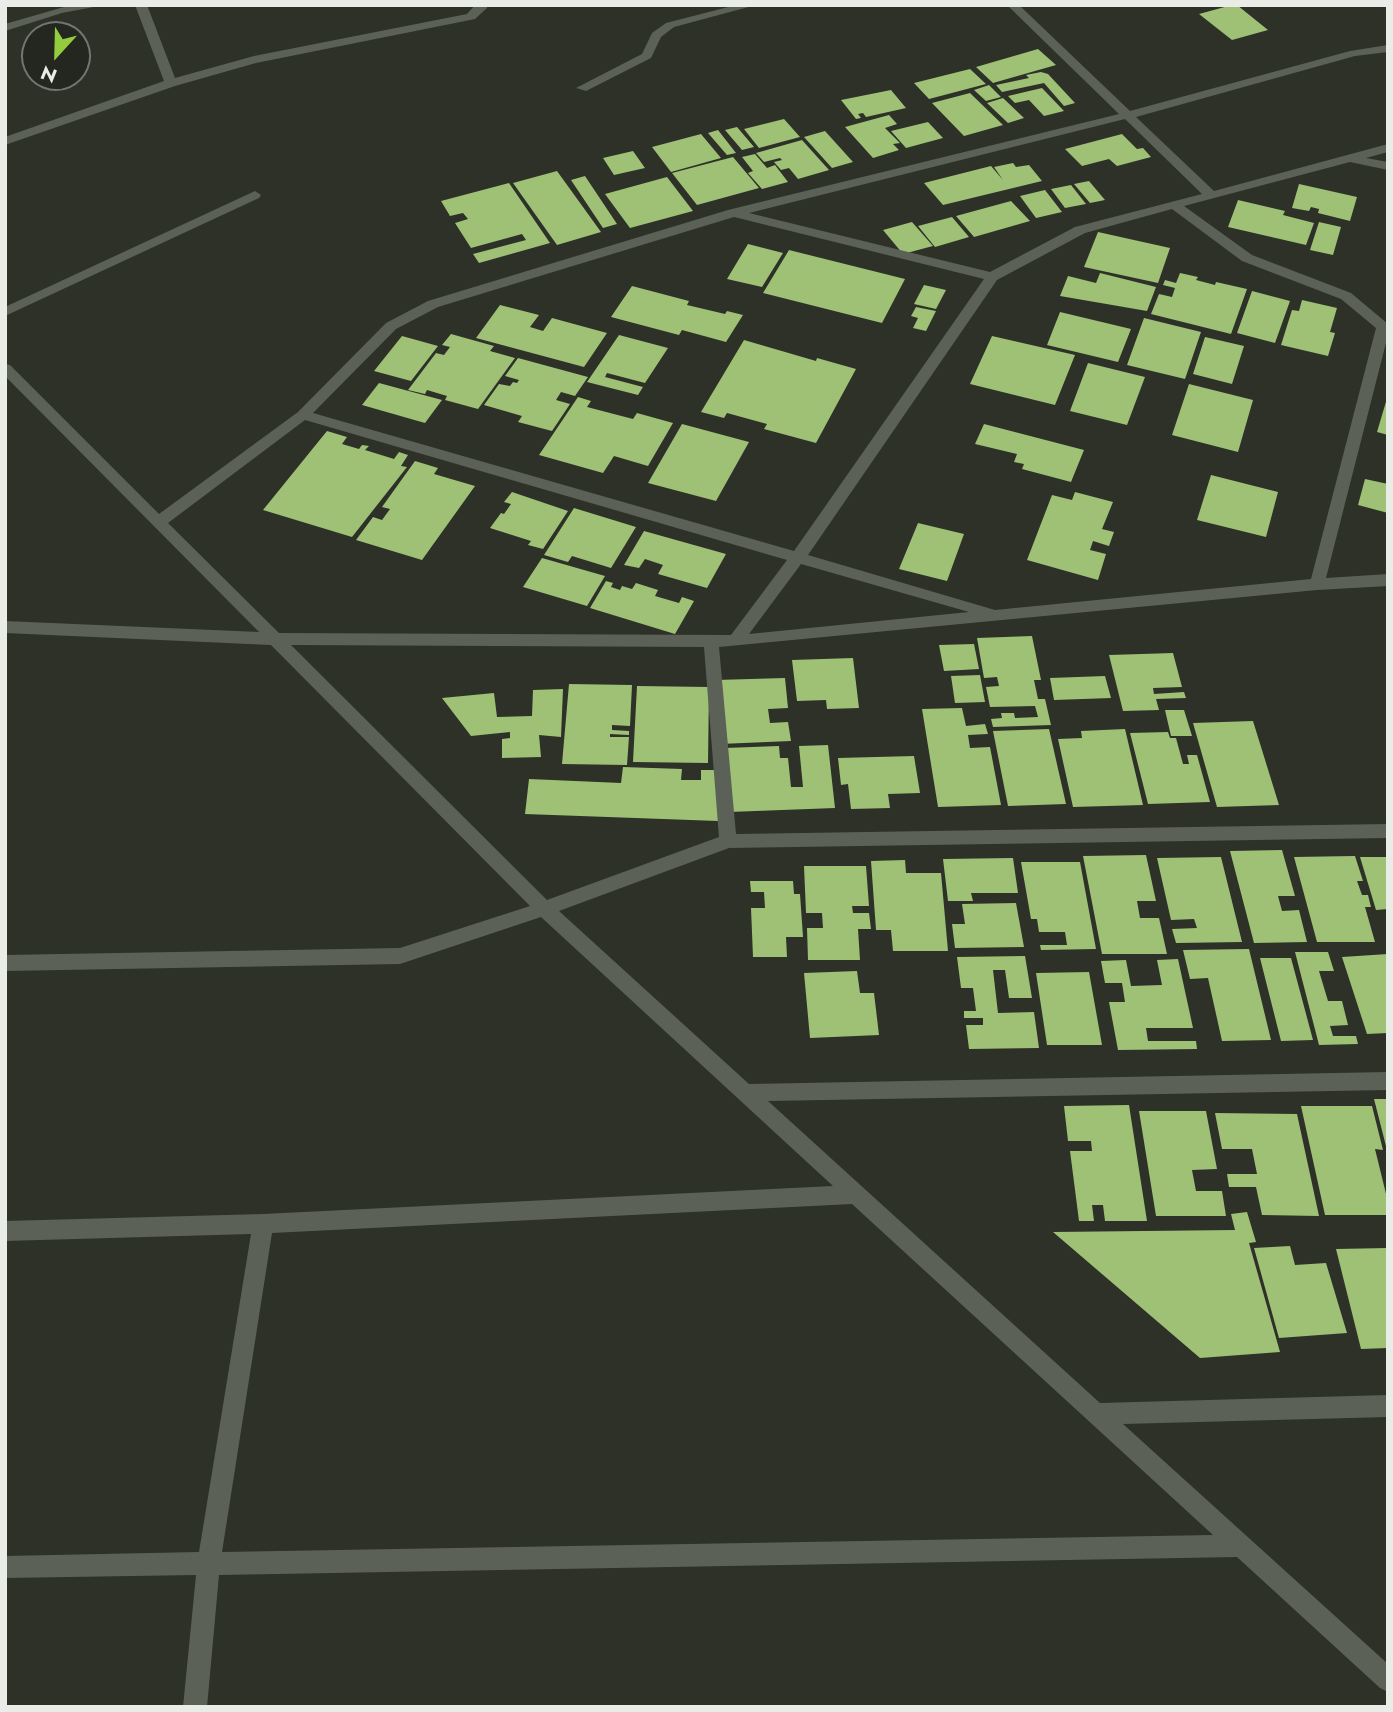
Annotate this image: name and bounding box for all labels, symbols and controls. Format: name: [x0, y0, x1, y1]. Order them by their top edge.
north arrow: [21, 21, 91, 91]
text: N: [37, 59, 61, 89]

